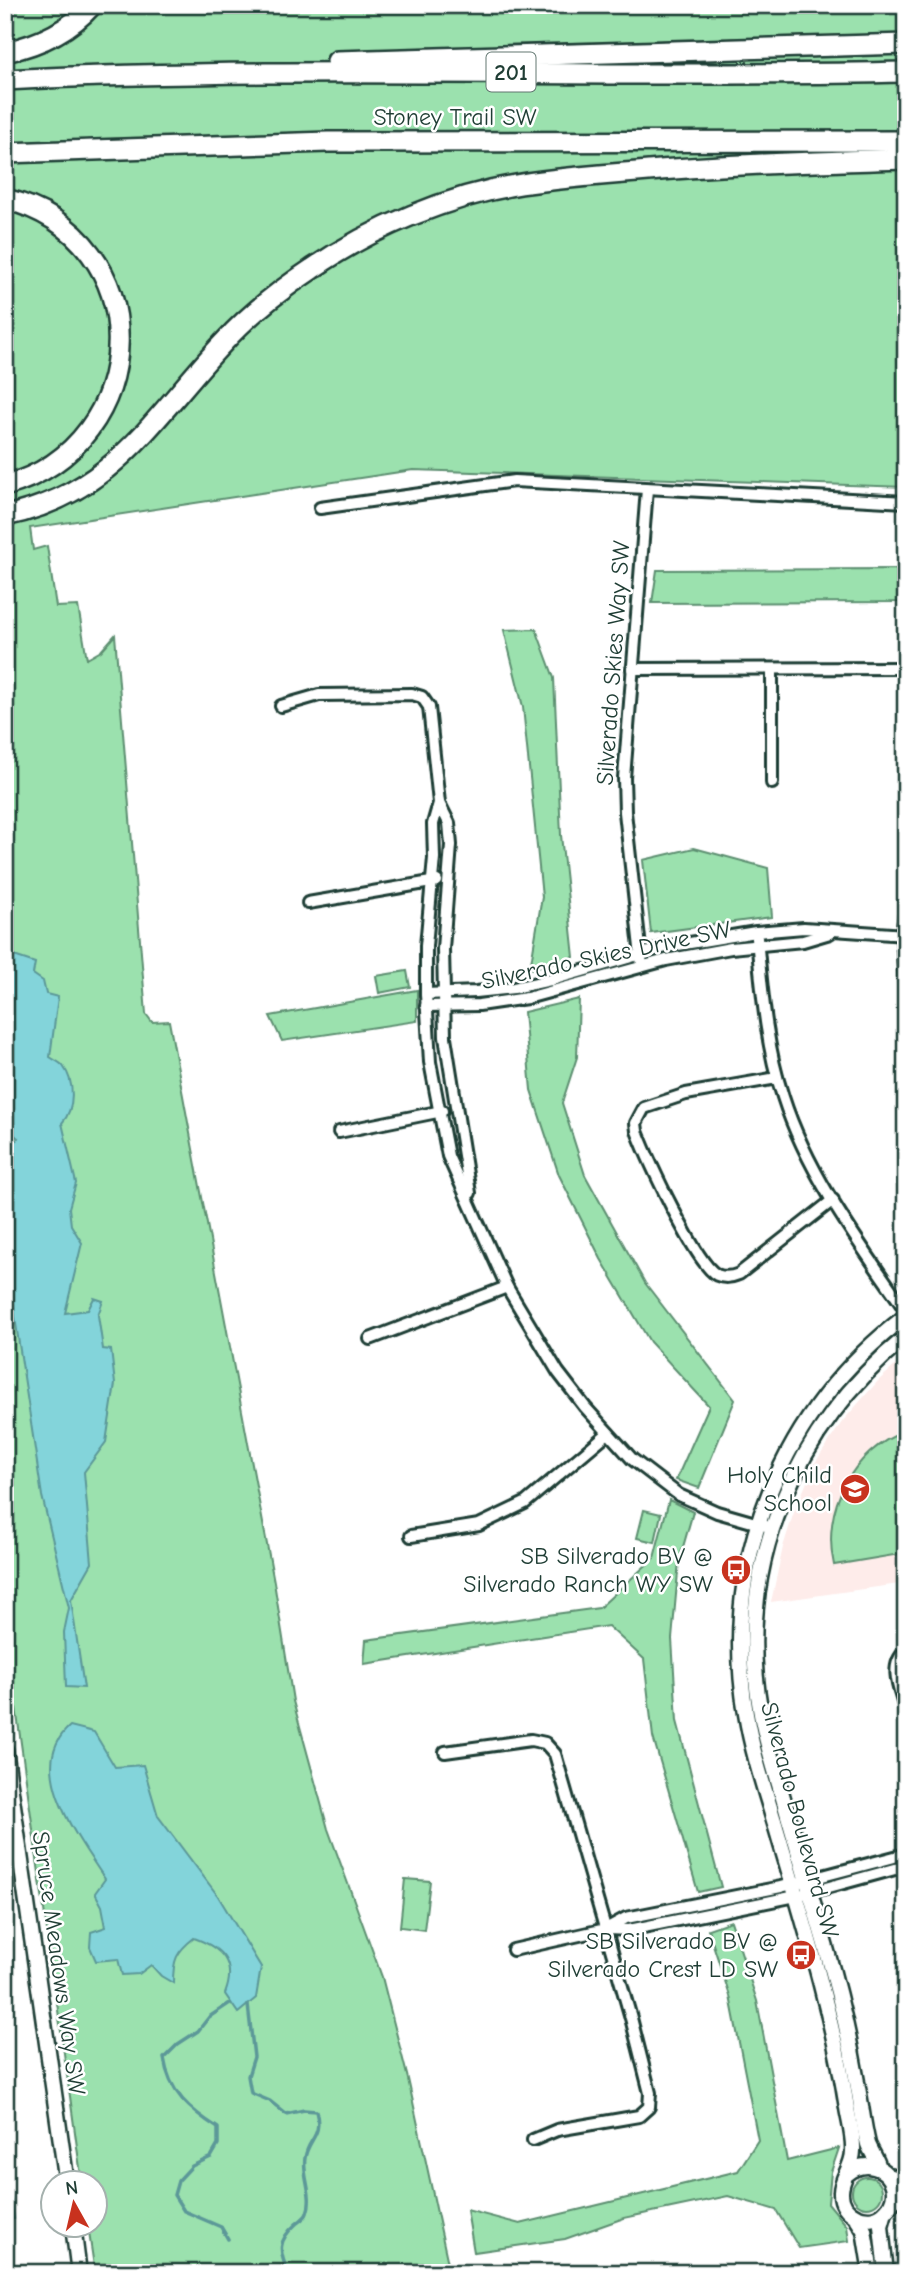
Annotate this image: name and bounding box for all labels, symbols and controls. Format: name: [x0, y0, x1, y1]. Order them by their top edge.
road number: 201: [486, 53, 536, 92]
street label: Stoney Trail SW: [374, 103, 537, 131]
street label: Silverado Skies Way SW: [590, 540, 636, 786]
street label: Silverado Skies Drive SW: [479, 915, 734, 995]
place label: Holy Child School: [727, 1461, 832, 1517]
school or university icon: Holy Child School: [838, 1472, 872, 1506]
place label: SB Silverado BV @ Silverado Ranch WY SW: [463, 1542, 713, 1598]
bus stop icon: SB Silverado BV @ Silverado Ranch WY SW: [719, 1553, 753, 1587]
street label: Silverado Boulevard SW: [755, 1699, 845, 1941]
street label: Spruce Meadows Way SW: [27, 1829, 91, 2097]
place label: SB Silverado BV @ Silverado Crest LD SW: [548, 1927, 778, 1983]
bus stop icon: SB Silverado BV @ Silverado Crest LD SW: [784, 1938, 818, 1972]
north arrow: [38, 2170, 108, 2240]
text: N: [64, 2176, 79, 2200]

